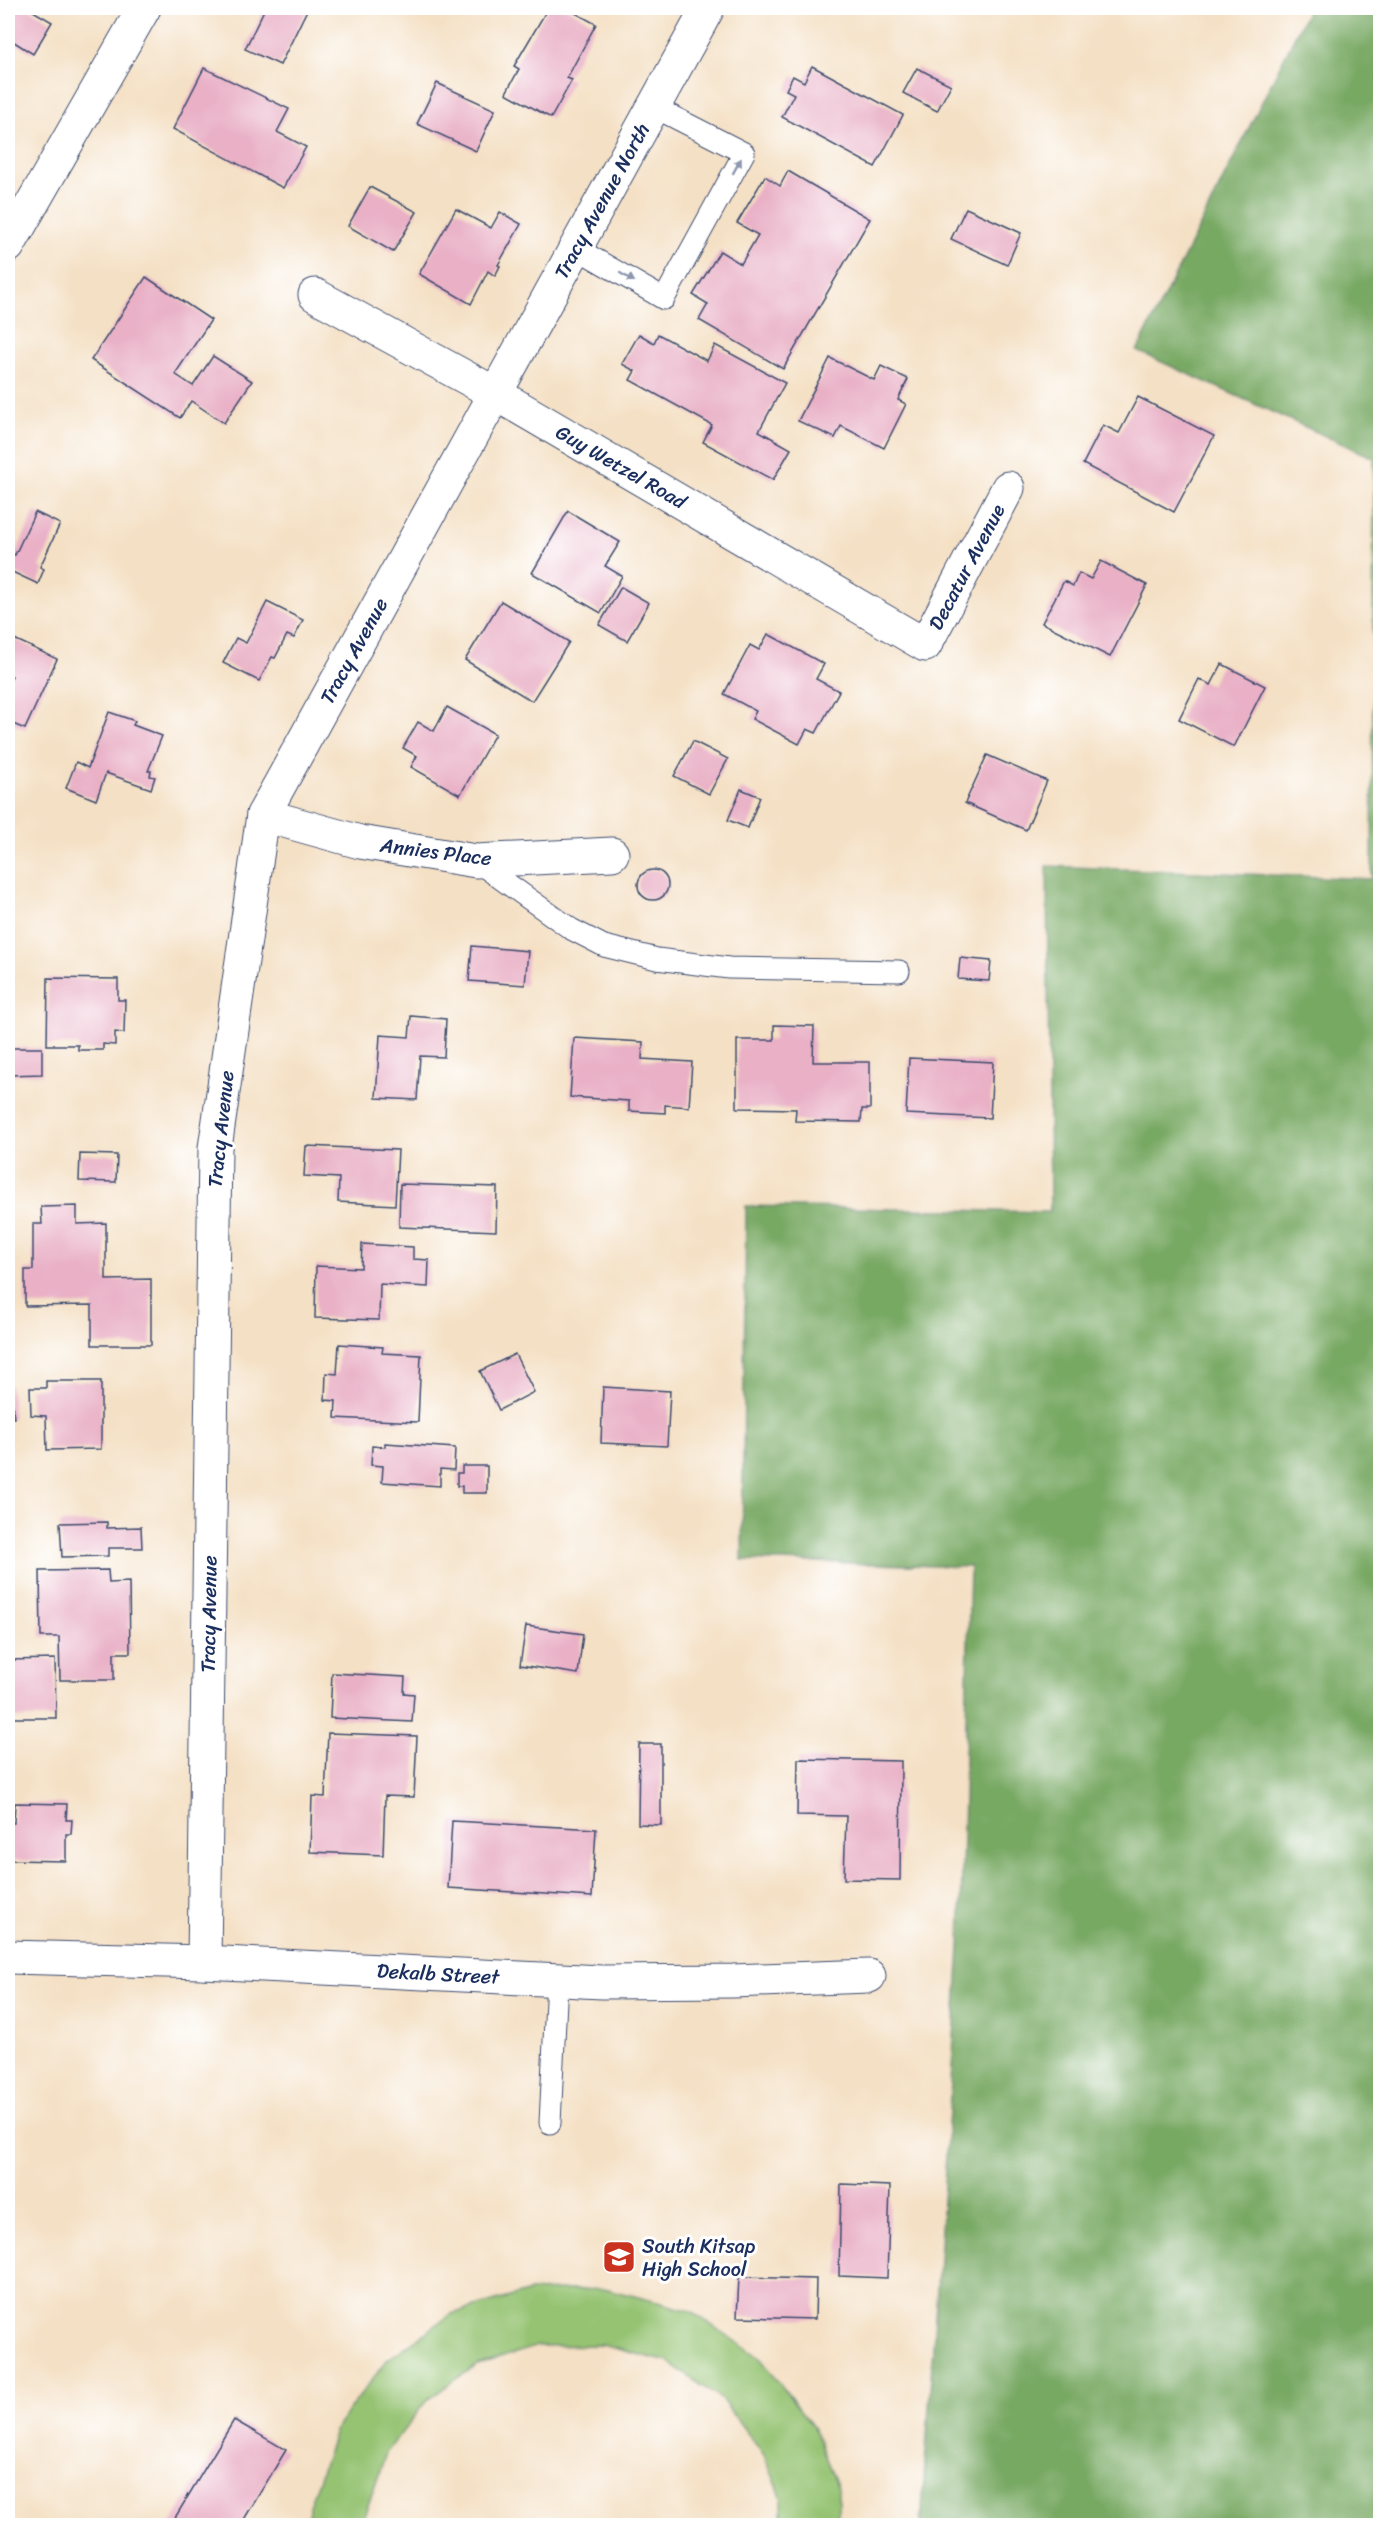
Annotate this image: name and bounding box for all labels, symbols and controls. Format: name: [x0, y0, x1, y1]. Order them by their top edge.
street label: Tracy Avenue North: [544, 116, 660, 286]
one-way arrow: [732, 157, 742, 174]
one-way arrow: [619, 272, 635, 283]
street label: Guy Wetzel Road: [549, 415, 694, 519]
street label: Decatur Avenue: [919, 497, 1015, 637]
street label: Tracy Avenue: [310, 591, 398, 711]
street label: Annies Place: [377, 828, 494, 876]
street label: Tracy Avenue: [197, 1069, 245, 1189]
street label: Tracy Avenue: [190, 1555, 228, 1673]
street label: Dekalb Street: [376, 1953, 501, 1995]
place label: South Kitsap High School: [642, 2229, 756, 2287]
school or university icon: South Kitsap High School: [601, 2239, 637, 2275]

